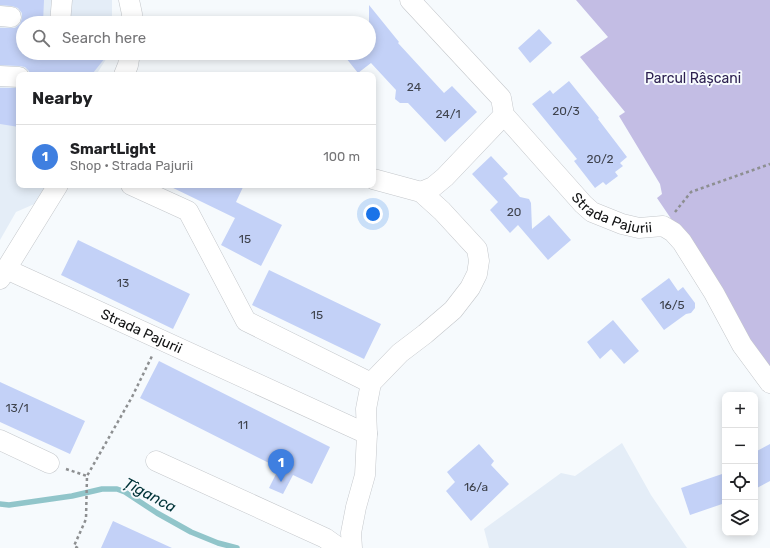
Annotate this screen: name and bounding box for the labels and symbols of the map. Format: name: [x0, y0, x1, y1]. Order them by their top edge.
park label: Parcul Râșcani: [645, 70, 741, 87]
house number: 24: [407, 80, 422, 94]
house number: 20/3: [552, 104, 580, 118]
house number: 24/1: [435, 107, 461, 121]
house number: 20/2: [586, 152, 614, 166]
street label: Strada Pajurii: [568, 189, 653, 236]
your location: [363, 204, 383, 224]
house number: 20: [507, 205, 521, 219]
house number: 15: [239, 232, 251, 246]
house number: 13: [117, 276, 129, 290]
house number: 16/5: [659, 298, 685, 312]
street label: Strada Pajurii: [98, 305, 185, 357]
house number: 15: [311, 308, 323, 322]
house number: 13/1: [5, 401, 29, 415]
house number: 11: [238, 418, 248, 432]
pin: 1: [268, 449, 294, 482]
water label: Țîganca: [121, 474, 179, 516]
house number: 16/a: [464, 480, 488, 494]

